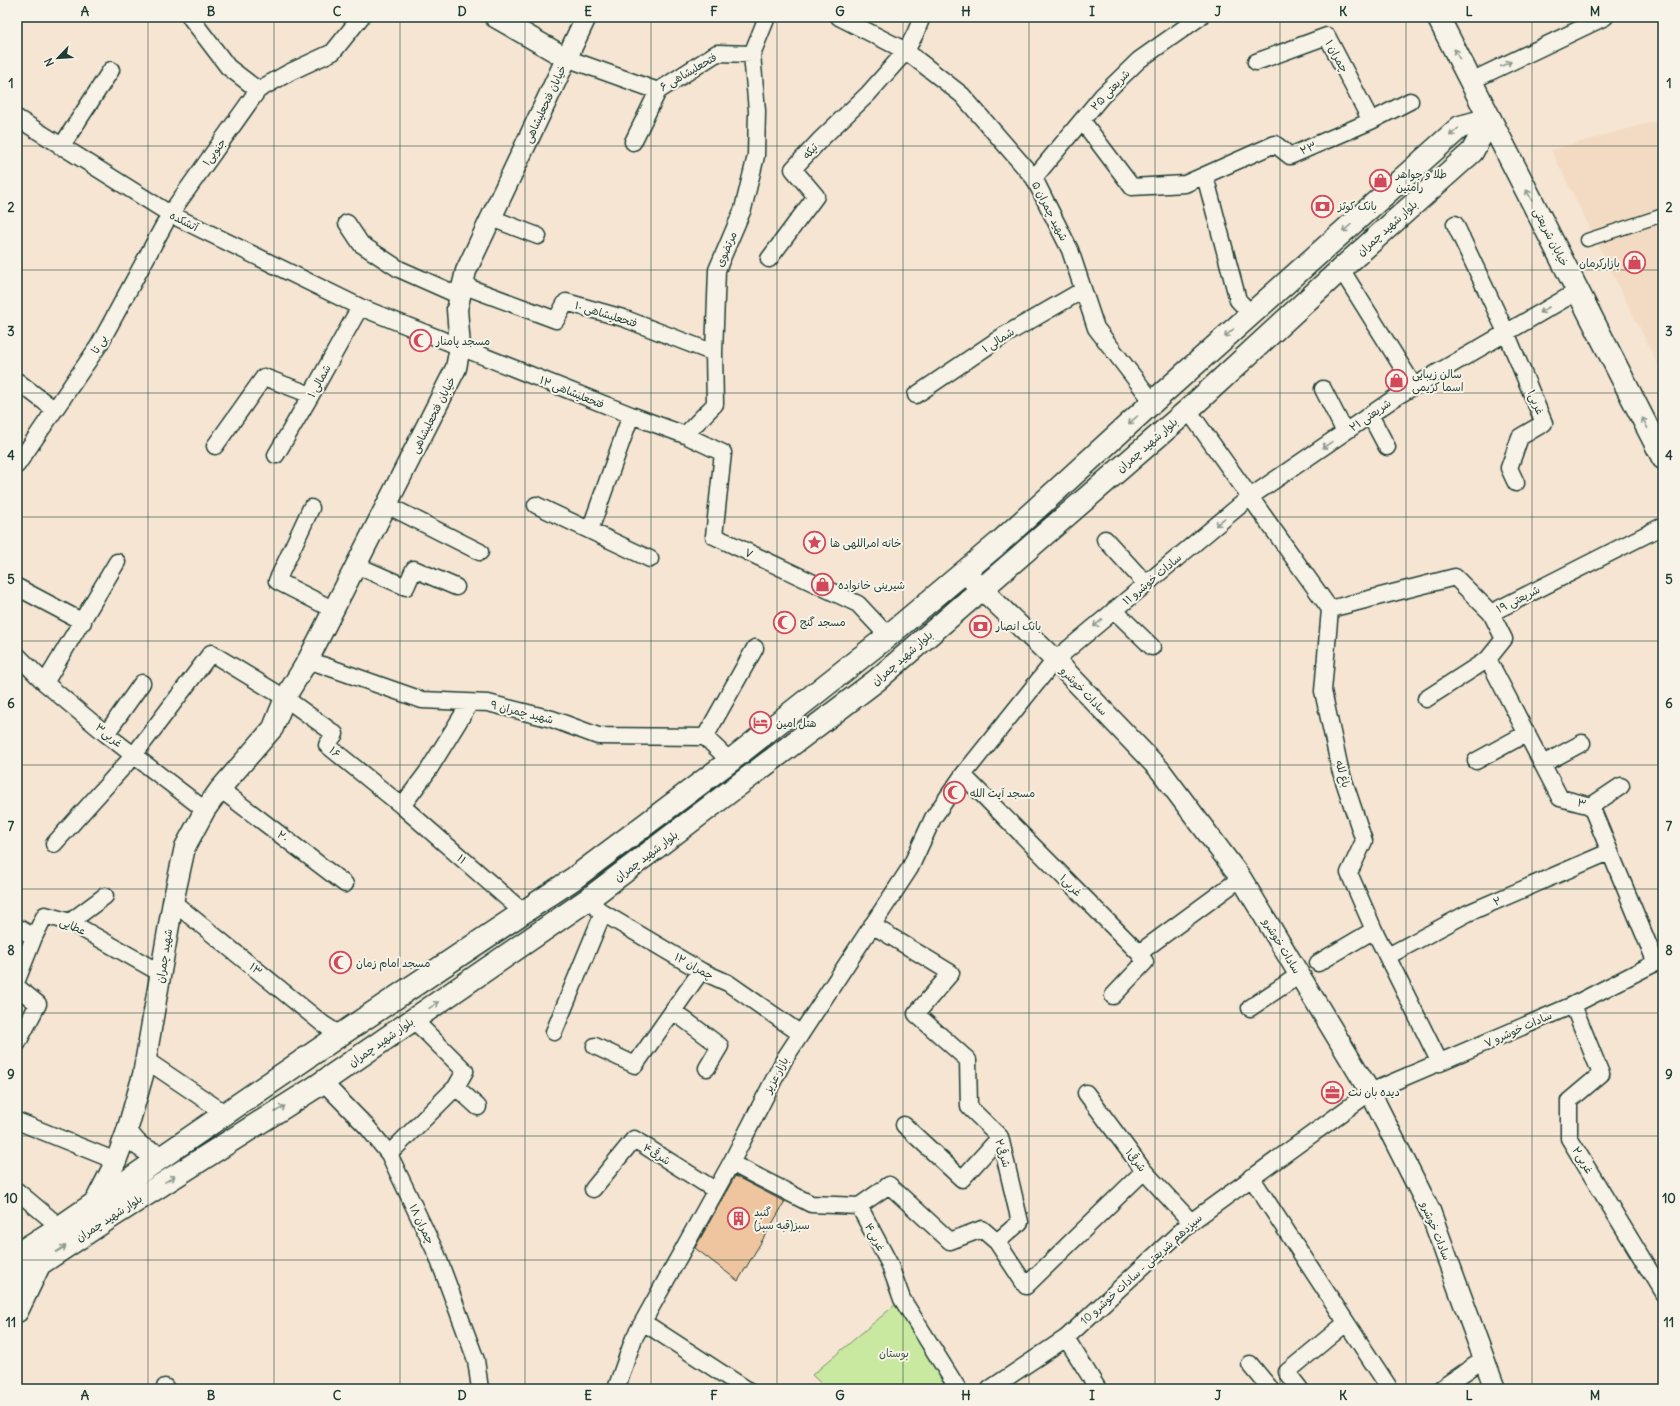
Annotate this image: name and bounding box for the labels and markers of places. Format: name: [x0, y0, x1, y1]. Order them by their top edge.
shop icon: طلا و جواهر رامتین: [1368, 167, 1394, 193]
place label: طلا و جواهر رامتین: [1395, 167, 1447, 194]
bank icon: بانک کوثز: [1310, 193, 1336, 219]
place label: بانک کوثز: [1337, 199, 1377, 214]
shop icon: بازارکرمان: [1622, 250, 1648, 276]
place label: بازارکرمان: [1579, 256, 1620, 271]
mosque icon: مسجد پامنار: [407, 328, 433, 354]
place label: مسجد پامنار: [435, 334, 490, 348]
shop icon: سالن زیبایی اسما کریمی: [1383, 367, 1409, 393]
place label: سالن زیبایی اسما کریمی: [1412, 367, 1463, 395]
place icon: خانه امراللهی ها: [801, 530, 827, 556]
place label: خانه امراللهی ها: [830, 536, 902, 551]
shop icon: شیرینی خانواده: [809, 572, 835, 598]
place label: شیرینی خانواده: [838, 578, 905, 593]
mosque icon: مسجد گنج: [772, 609, 798, 635]
bank icon: بانک انصار: [968, 613, 994, 639]
place label: مسجد گنج: [800, 615, 846, 630]
place label: بانک انصار: [995, 619, 1041, 634]
hotel icon: هتل امین: [748, 710, 774, 736]
place label: هتل امین: [776, 716, 817, 730]
mosque icon: مسجد آیت الله: [942, 780, 968, 806]
place label: مسجد آیت الله: [970, 786, 1035, 800]
mosque icon: مسجد امام زمان: [328, 950, 354, 976]
place label: مسجد امام زمان: [356, 956, 430, 972]
office icon: دیده بان نت: [1319, 1079, 1345, 1105]
place label: دیده بان نت: [1348, 1085, 1400, 1100]
building icon: گنبد سبز(قبه سبز): [725, 1205, 751, 1231]
place label: گنبد سبز(قبه سبز): [754, 1205, 810, 1233]

